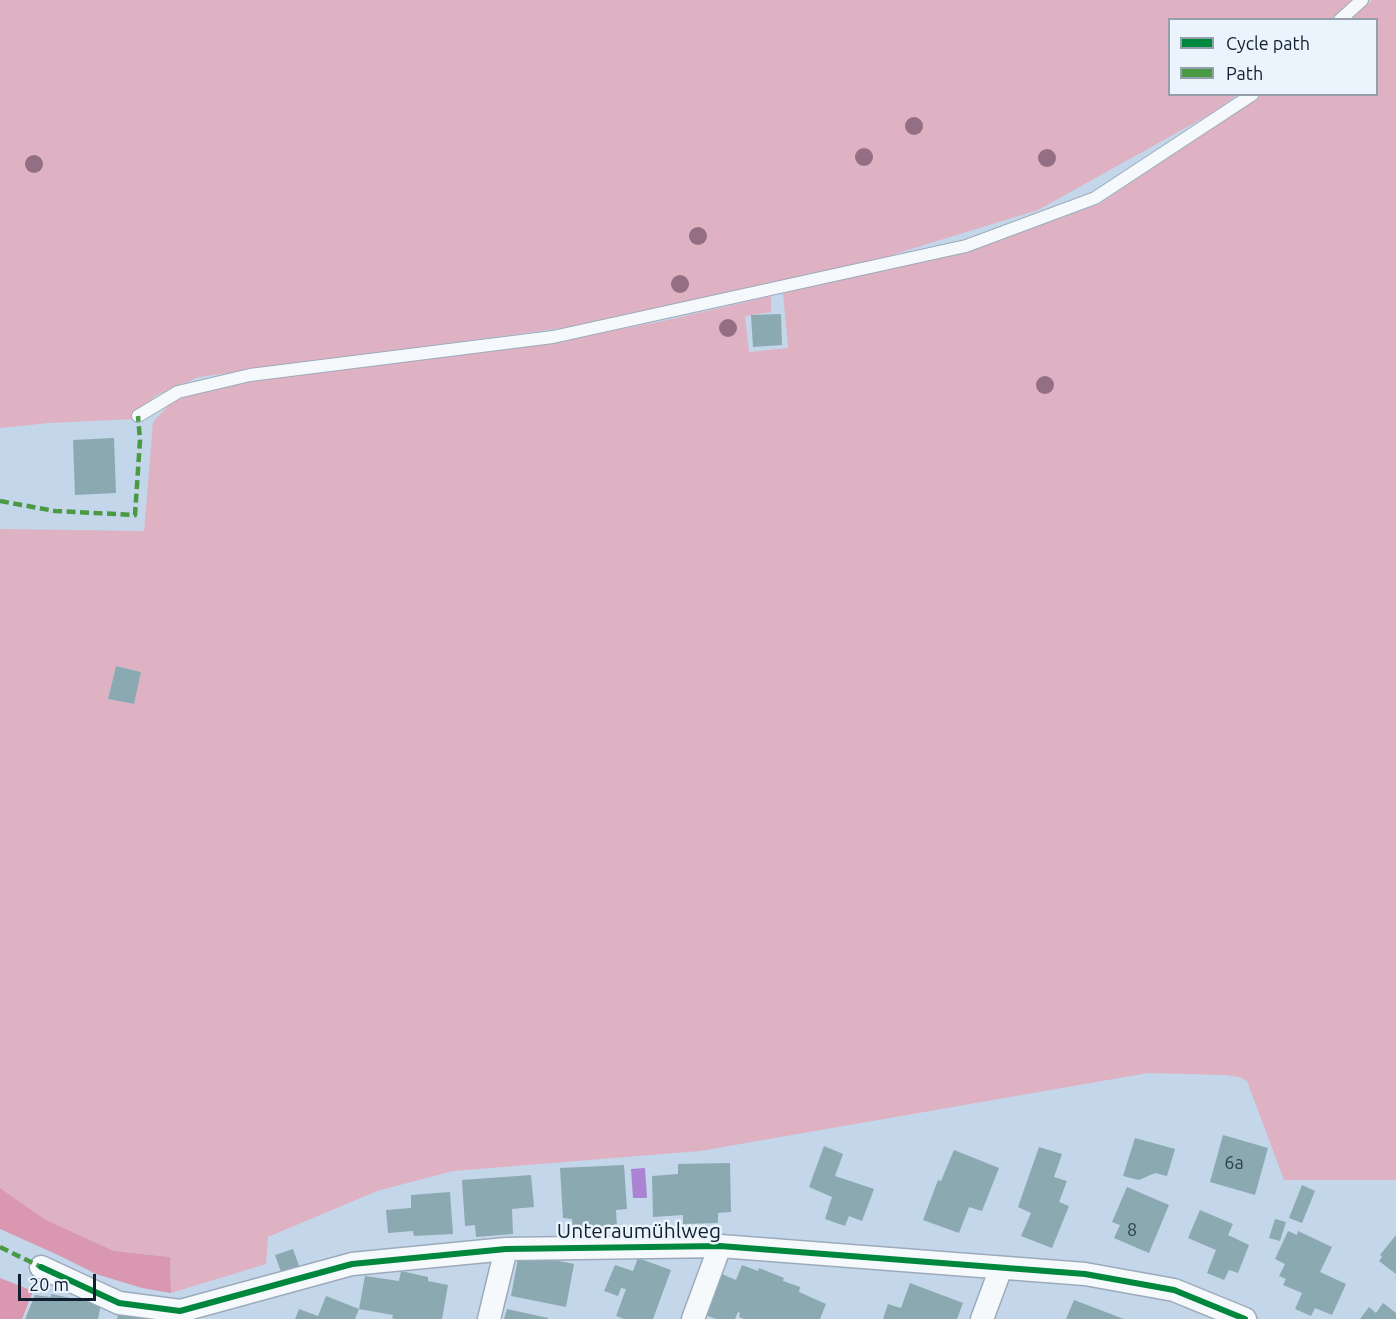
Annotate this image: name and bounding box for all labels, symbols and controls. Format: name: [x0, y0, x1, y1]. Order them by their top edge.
legend: [1168, 18, 1378, 96]
text: Cycle path: [1226, 33, 1310, 53]
text: Path: [1226, 63, 1263, 83]
house number: 6a: [1224, 1152, 1244, 1174]
street label: Unteraumühlweg: [557, 1218, 721, 1244]
house number: 8: [1127, 1219, 1137, 1241]
scale bar: [21, 1262, 99, 1300]
text: 20 m: [29, 1274, 69, 1294]

